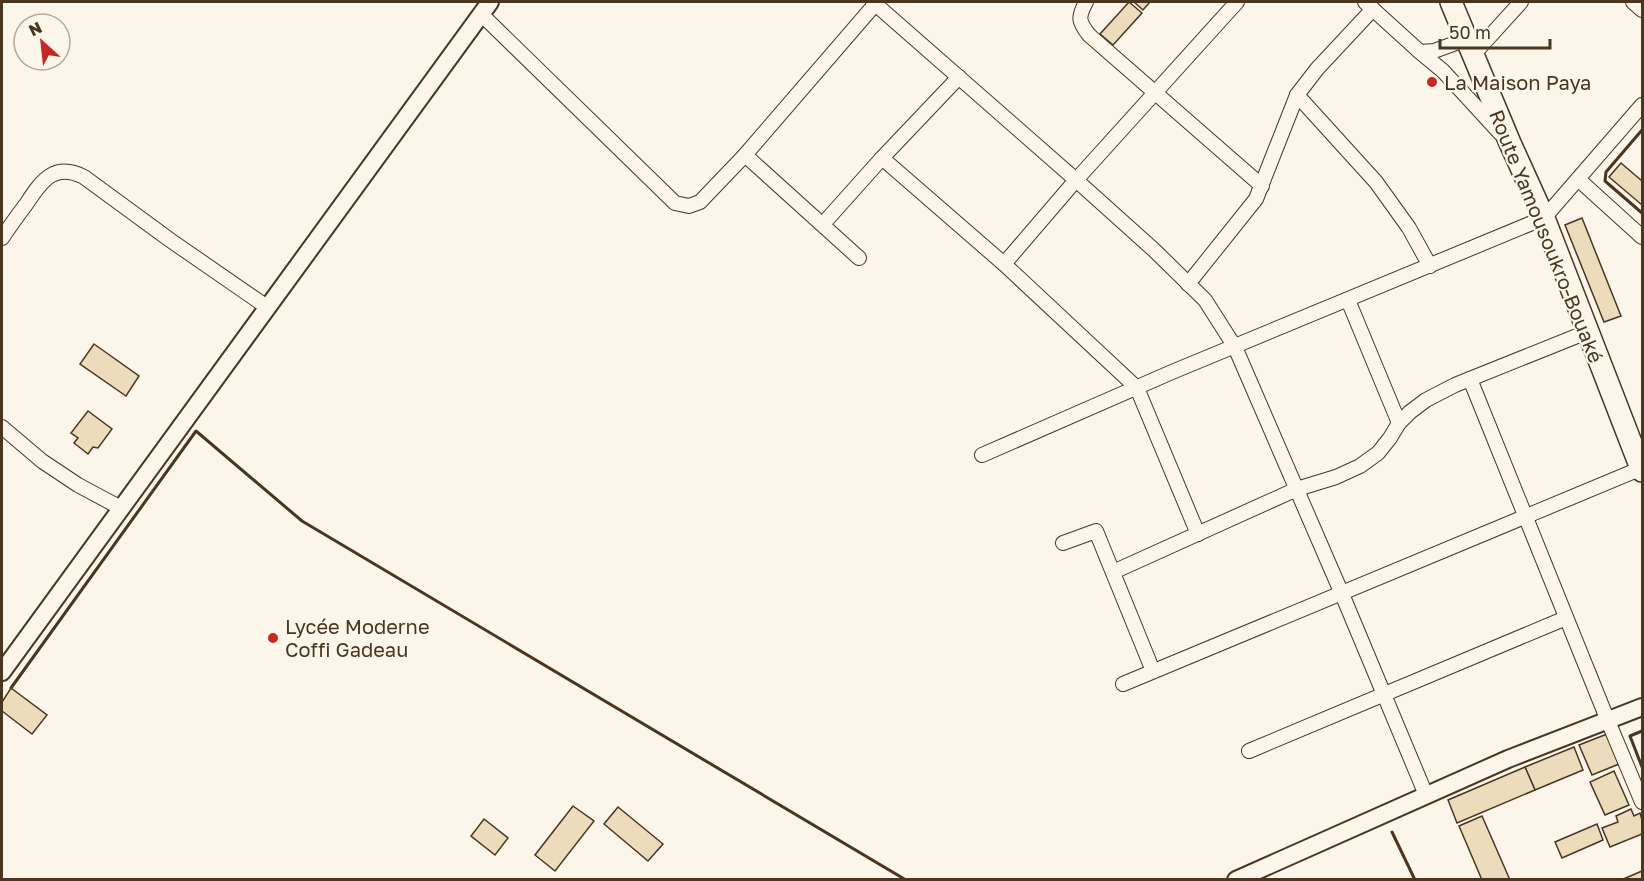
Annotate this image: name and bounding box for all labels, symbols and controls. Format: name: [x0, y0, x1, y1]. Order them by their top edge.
north arrow: [12, 12, 72, 72]
scale bar: [1440, 12, 1550, 50]
text: N: [25, 17, 45, 40]
text: 50 m: [1449, 21, 1491, 43]
place label: La Maison Paya: [1444, 70, 1591, 94]
marker: La Maison Paya: [1425, 75, 1439, 89]
street label: Route Yamousoukro-Bouaké: [1485, 106, 1609, 366]
place label: Lycée Moderne Coffi Gadeau: [285, 614, 430, 661]
marker: Lycée Moderne Coffi Gadeau: [266, 631, 280, 645]

